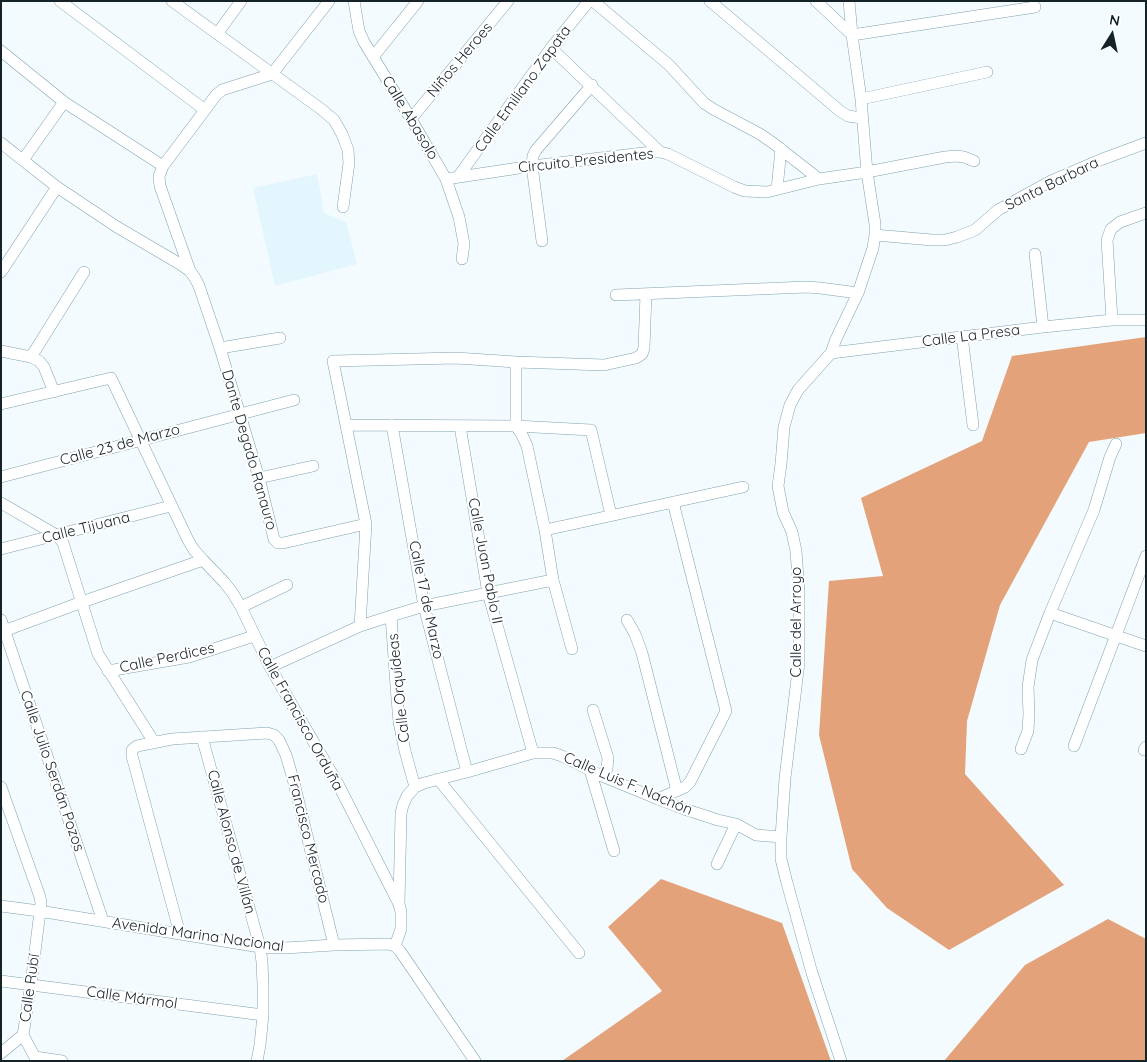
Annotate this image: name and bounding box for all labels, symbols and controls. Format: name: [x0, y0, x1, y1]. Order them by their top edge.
north arrow: [1087, 10, 1137, 60]
text: N: [1108, 10, 1121, 30]
street label: Niños Heroes: [423, 19, 497, 101]
street label: Calle Emiliano Zapata: [471, 22, 575, 156]
street label: Calle Abasolo: [378, 73, 442, 163]
street label: Circuito Presidentes: [517, 145, 655, 177]
street label: Santa Barbara: [1002, 154, 1102, 214]
street label: Calle La Presa: [921, 321, 1021, 351]
street label: Dante Degado Ranauro: [217, 368, 281, 532]
street label: Calle 23 de Marzo: [58, 420, 182, 470]
street label: Calle Juan Pablo II: [464, 496, 506, 626]
street label: Calle Tijuana: [40, 508, 132, 548]
street label: Calle 17 de Marzo: [405, 539, 447, 661]
street label: Calle del Arroyo: [787, 567, 805, 677]
street label: Calle Orquídeas: [384, 632, 414, 744]
street label: Calle Perdices: [118, 639, 216, 677]
street label: Calle Francisco Orduña: [253, 644, 347, 794]
street label: Calle Julio Serdán Pozos: [16, 688, 88, 854]
street label: Calle Luis F. Nachón: [561, 749, 695, 819]
street label: Calle Alonso de Villán: [203, 768, 259, 916]
street label: Francisco Mercado: [283, 773, 333, 905]
street label: Avenida Marina Nacional: [111, 914, 285, 956]
street label: Calle Rubí: [16, 953, 44, 1023]
street label: Calle Mármol: [85, 983, 179, 1013]

